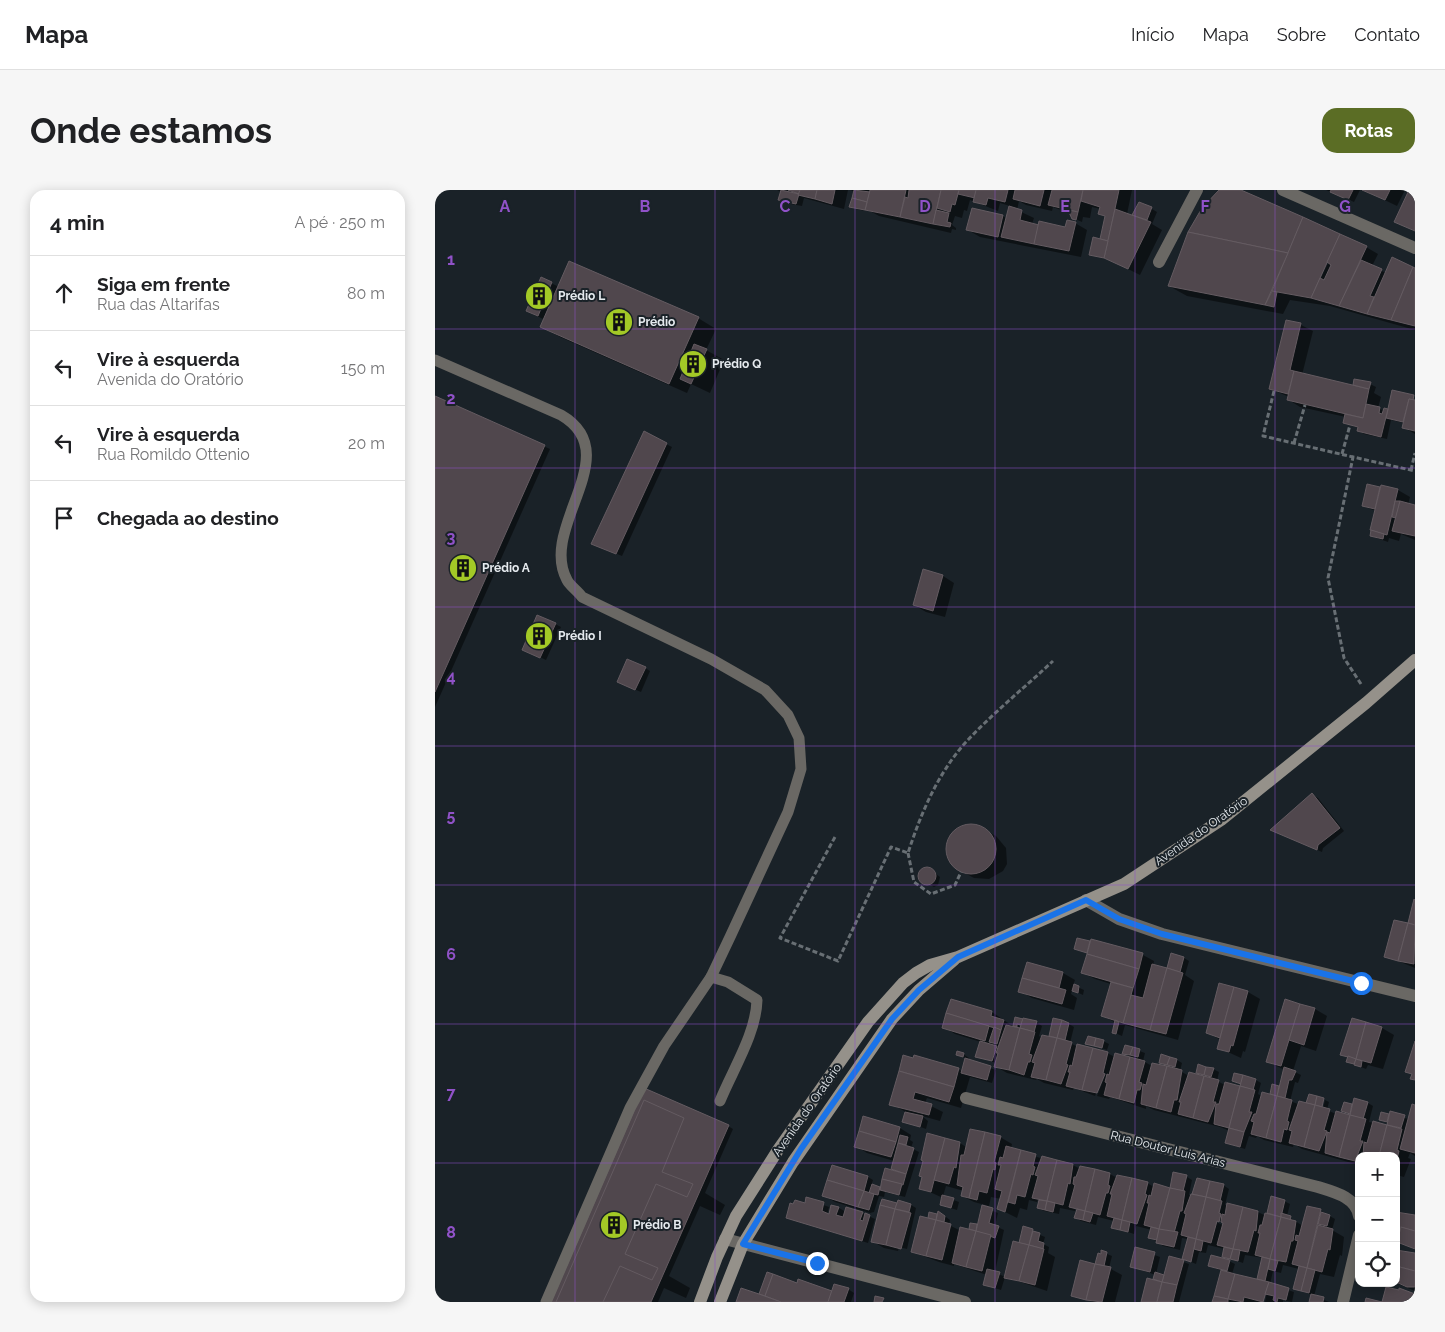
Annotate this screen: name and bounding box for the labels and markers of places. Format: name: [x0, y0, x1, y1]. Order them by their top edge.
building icon: Prédio L: [524, 281, 554, 311]
place label: Prédio L: [558, 289, 605, 303]
building icon: Prédio: [604, 307, 634, 337]
place label: Prédio: [638, 315, 675, 329]
building icon: Prédio Q: [678, 349, 708, 379]
place label: Prédio Q: [712, 357, 761, 371]
building icon: Prédio A: [448, 553, 478, 583]
place label: Prédio A: [482, 561, 531, 575]
building icon: Prédio I: [524, 621, 554, 651]
place label: Prédio I: [558, 629, 602, 643]
building icon: Prédio B: [599, 1210, 629, 1240]
place label: Prédio B: [633, 1218, 681, 1232]

